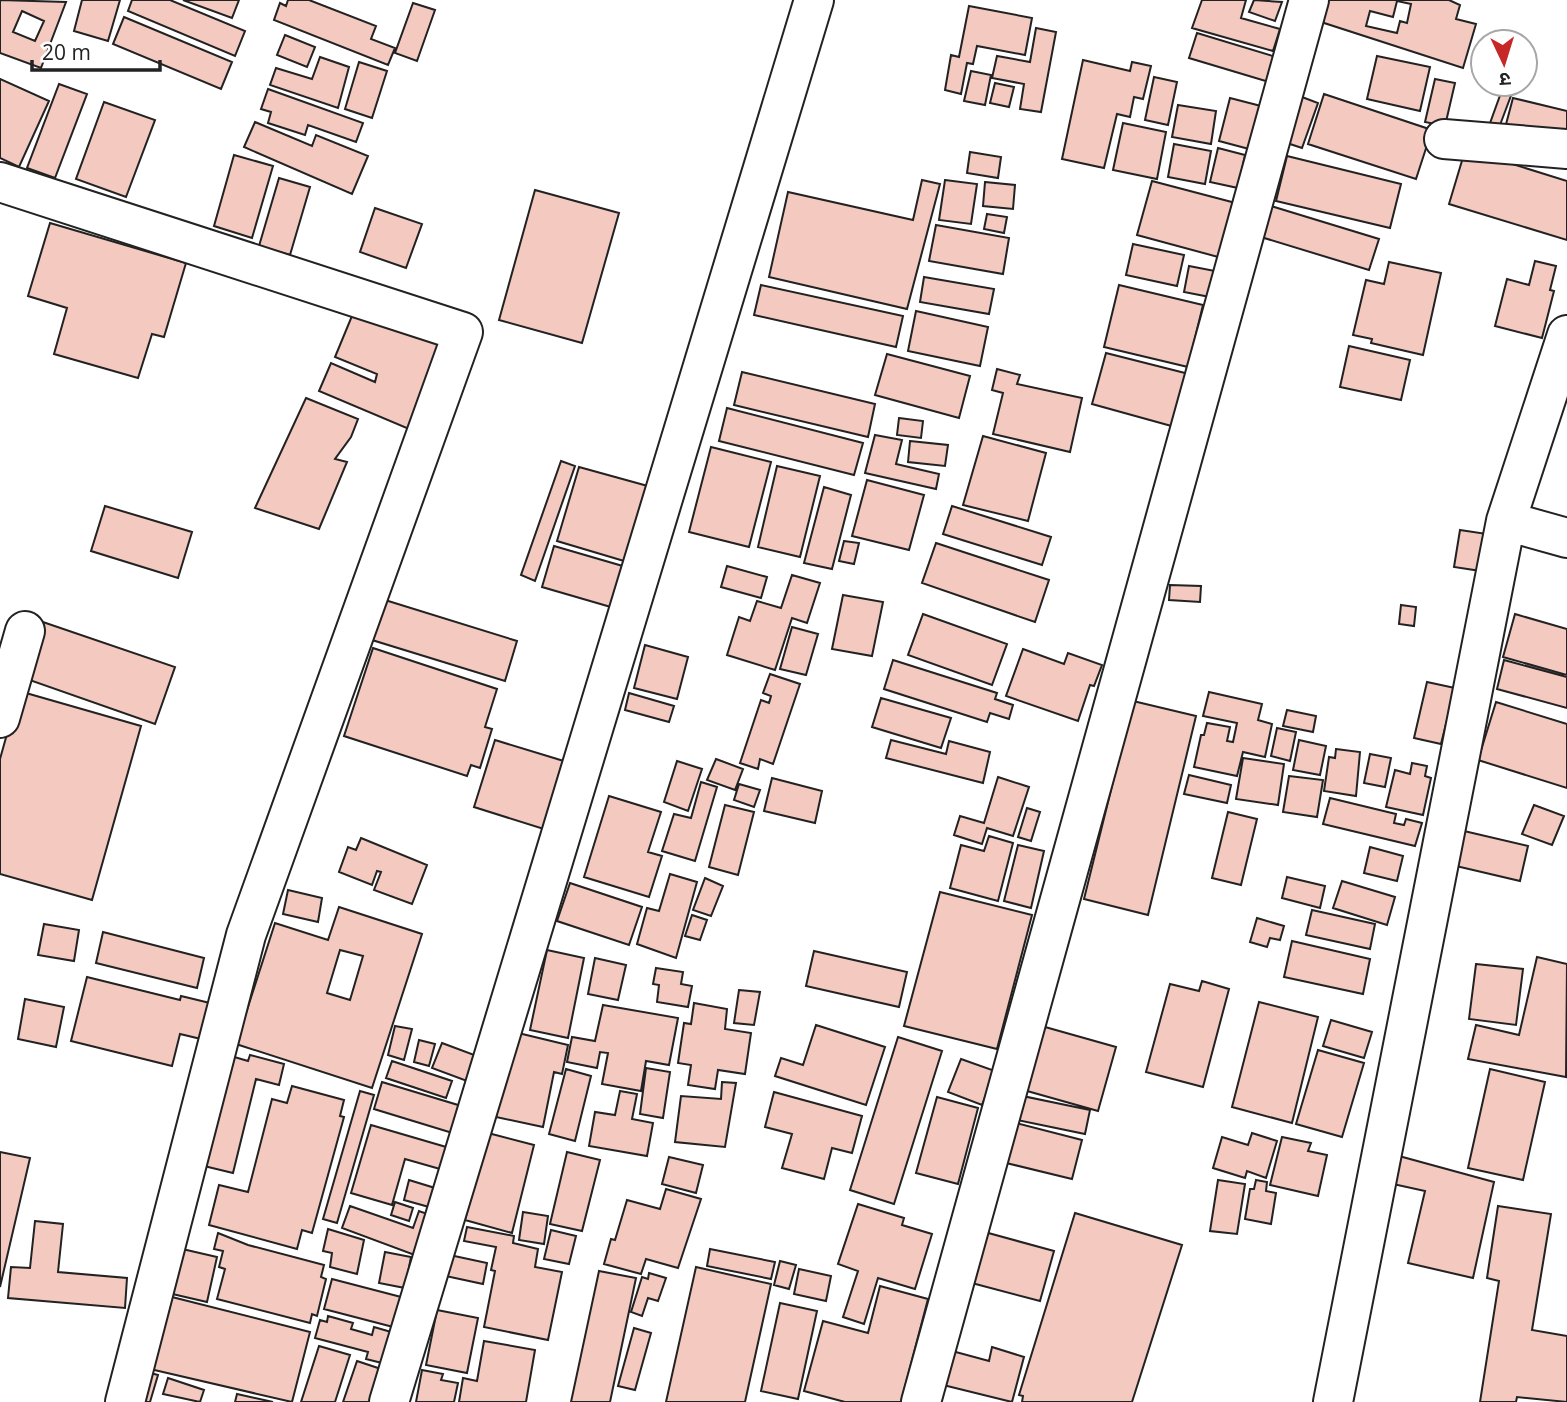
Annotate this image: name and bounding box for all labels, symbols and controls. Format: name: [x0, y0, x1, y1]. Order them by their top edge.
scale bar: [32, 28, 159, 72]
north arrow: [1469, 28, 1539, 98]
text: 20 m: [42, 38, 91, 66]
text: उ: [1498, 67, 1512, 93]

